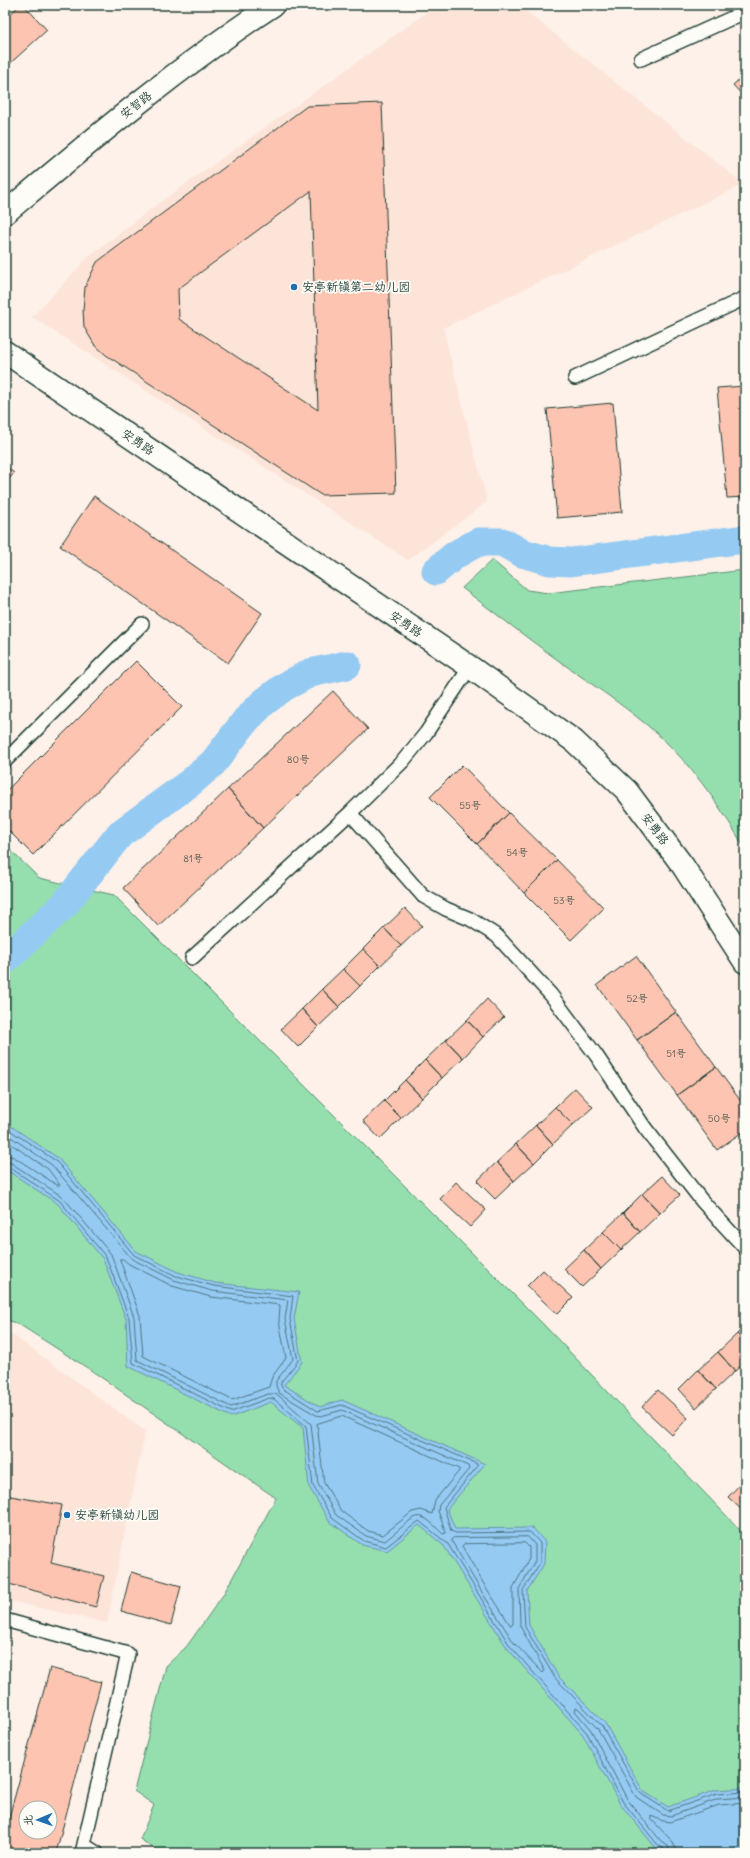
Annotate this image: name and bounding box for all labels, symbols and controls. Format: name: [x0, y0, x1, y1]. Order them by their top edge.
street label: 安智路: [117, 88, 154, 122]
place label: 安亭新镇第二幼儿园: [302, 279, 410, 294]
marker: 安亭新镇第二幼儿园: [289, 282, 299, 292]
street label: 安勇路: [119, 425, 157, 458]
street label: 安勇路: [387, 607, 425, 640]
house number: 80号: [287, 753, 309, 766]
house number: 55号: [459, 799, 481, 812]
street label: 安勇路: [639, 810, 672, 848]
house number: 54号: [506, 846, 528, 859]
house number: 81号: [183, 852, 203, 865]
house number: 53号: [553, 894, 575, 907]
house number: 52号: [626, 992, 648, 1005]
house number: 51号: [666, 1047, 686, 1060]
house number: 50号: [708, 1112, 730, 1125]
place label: 安亭新镇幼儿园: [75, 1507, 159, 1522]
marker: 安亭新镇幼儿园: [62, 1510, 72, 1520]
north arrow: [18, 1800, 58, 1840]
text: 北: [21, 1815, 35, 1826]

